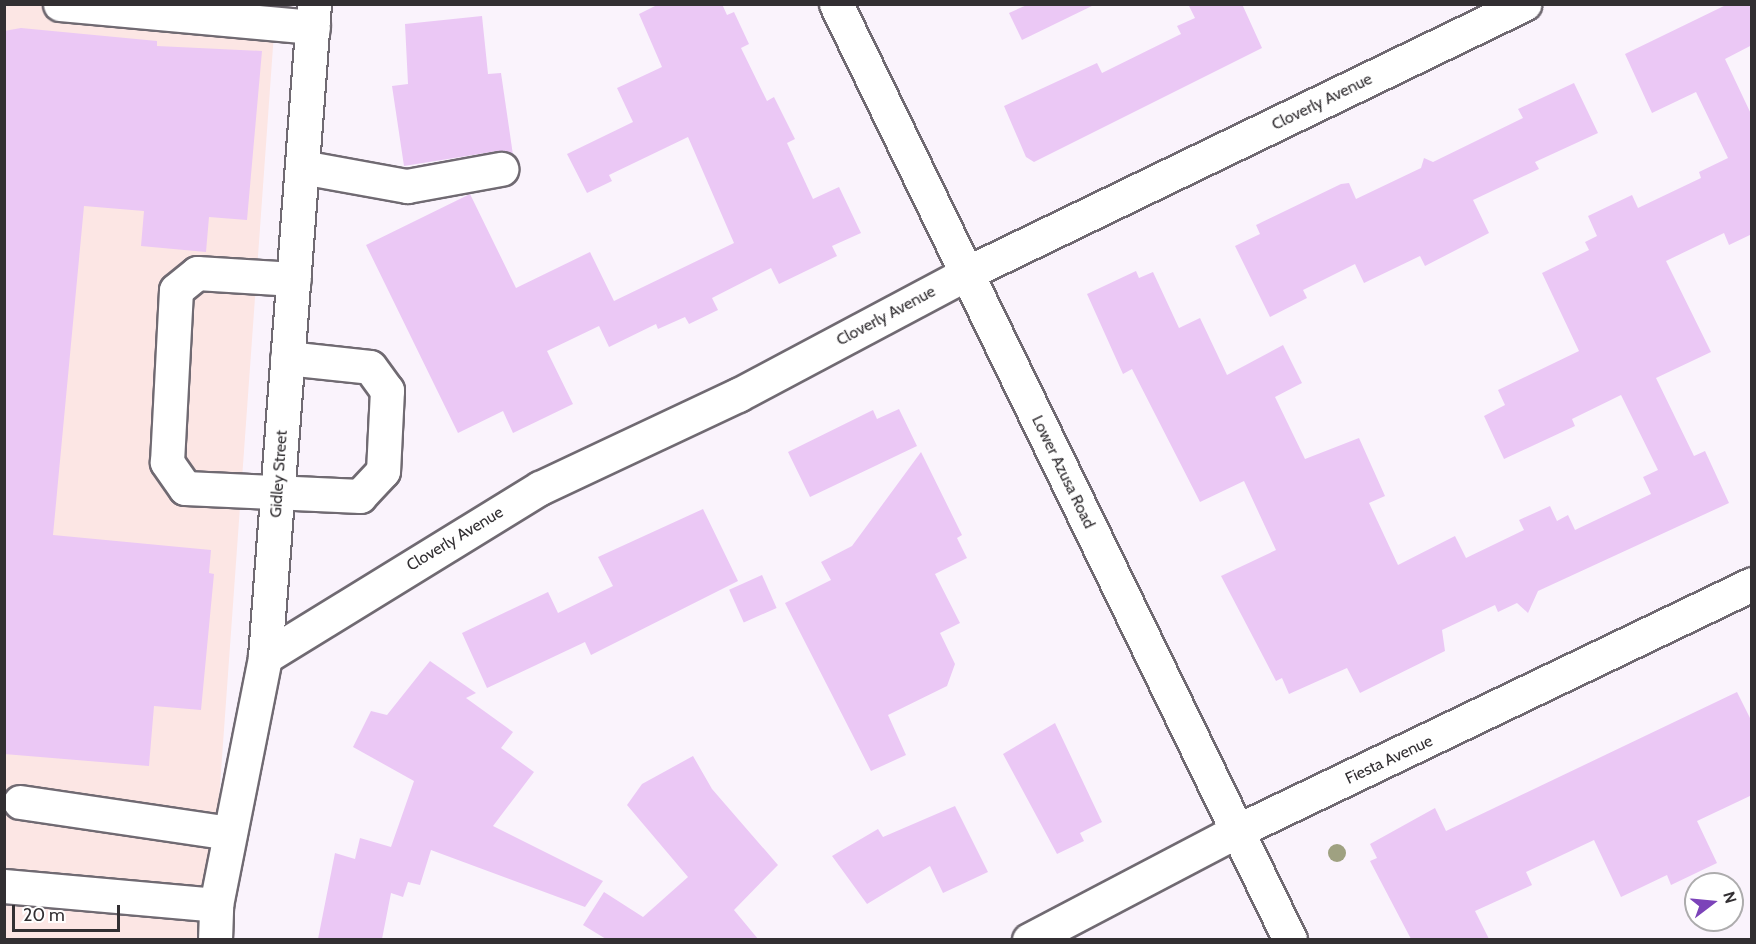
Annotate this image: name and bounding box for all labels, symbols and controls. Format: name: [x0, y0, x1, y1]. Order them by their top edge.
street label: Cloverly Avenue: [1269, 69, 1375, 135]
street label: Cloverly Avenue: [833, 282, 939, 350]
street label: Lower Azusa Road: [1027, 412, 1099, 532]
street label: Gidley Street: [266, 430, 292, 518]
street label: Cloverly Avenue: [403, 503, 507, 575]
street label: Fiesta Avenue: [1342, 731, 1436, 789]
north arrow: [1684, 872, 1744, 932]
text: N: [1719, 889, 1741, 906]
scale bar: [15, 893, 123, 931]
text: 20 m: [23, 904, 65, 926]

